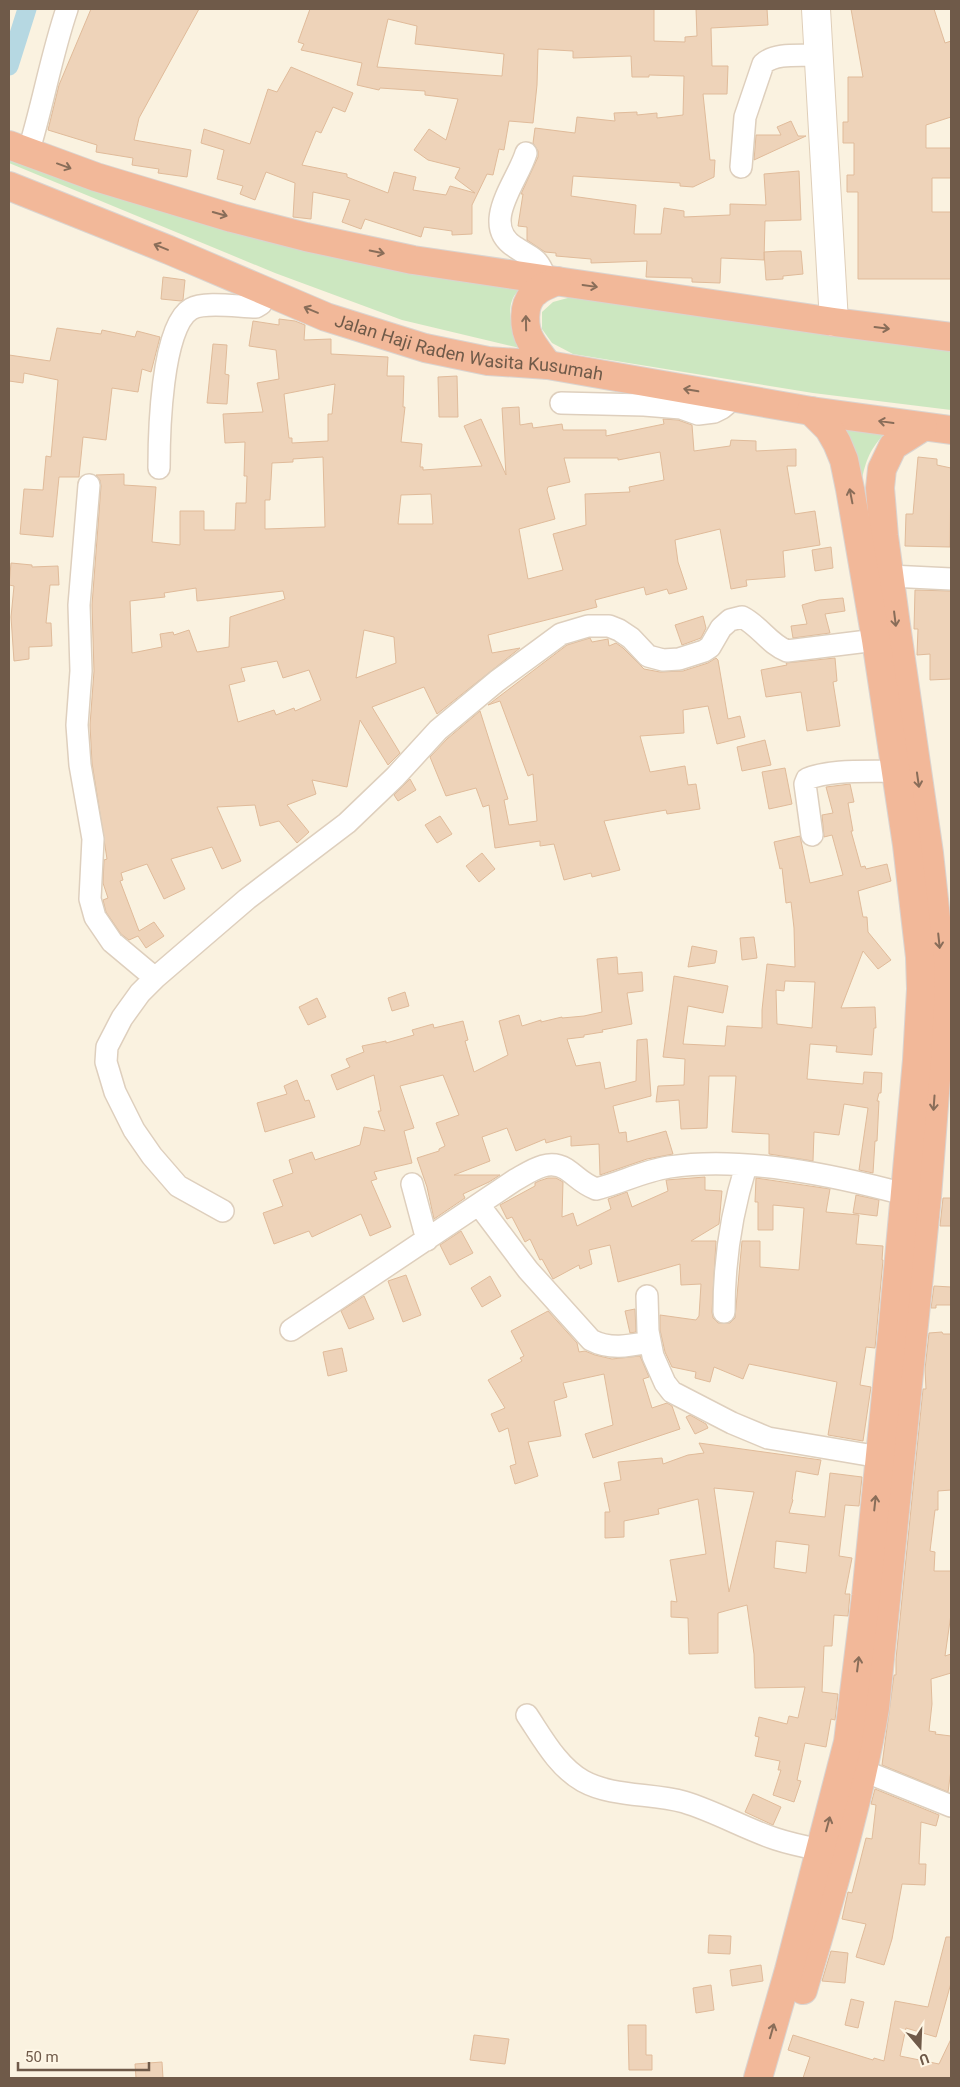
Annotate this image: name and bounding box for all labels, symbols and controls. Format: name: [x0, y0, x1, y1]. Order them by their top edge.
one-way arrow: [56, 162, 72, 171]
one-way arrow: [211, 210, 227, 220]
one-way arrow: [154, 241, 169, 251]
one-way arrow: [369, 248, 385, 257]
one-way arrow: [581, 281, 597, 291]
one-way arrow: [303, 304, 318, 313]
street label: Jalan Haji Raden Wasita Kusumah: [332, 309, 605, 384]
one-way arrow: [521, 316, 531, 332]
one-way arrow: [874, 323, 890, 333]
one-way arrow: [683, 385, 699, 395]
one-way arrow: [878, 417, 894, 427]
one-way arrow: [846, 488, 856, 504]
one-way arrow: [890, 611, 900, 627]
one-way arrow: [914, 772, 924, 788]
one-way arrow: [934, 933, 944, 949]
one-way arrow: [929, 1095, 939, 1111]
one-way arrow: [871, 1495, 880, 1511]
one-way arrow: [853, 1657, 863, 1673]
one-way arrow: [823, 1816, 833, 1832]
north arrow: [895, 2022, 945, 2072]
one-way arrow: [767, 2024, 777, 2040]
scale bar: [18, 2040, 149, 2072]
text: 50 m: [25, 2048, 59, 2066]
text: U: [917, 2050, 931, 2068]

